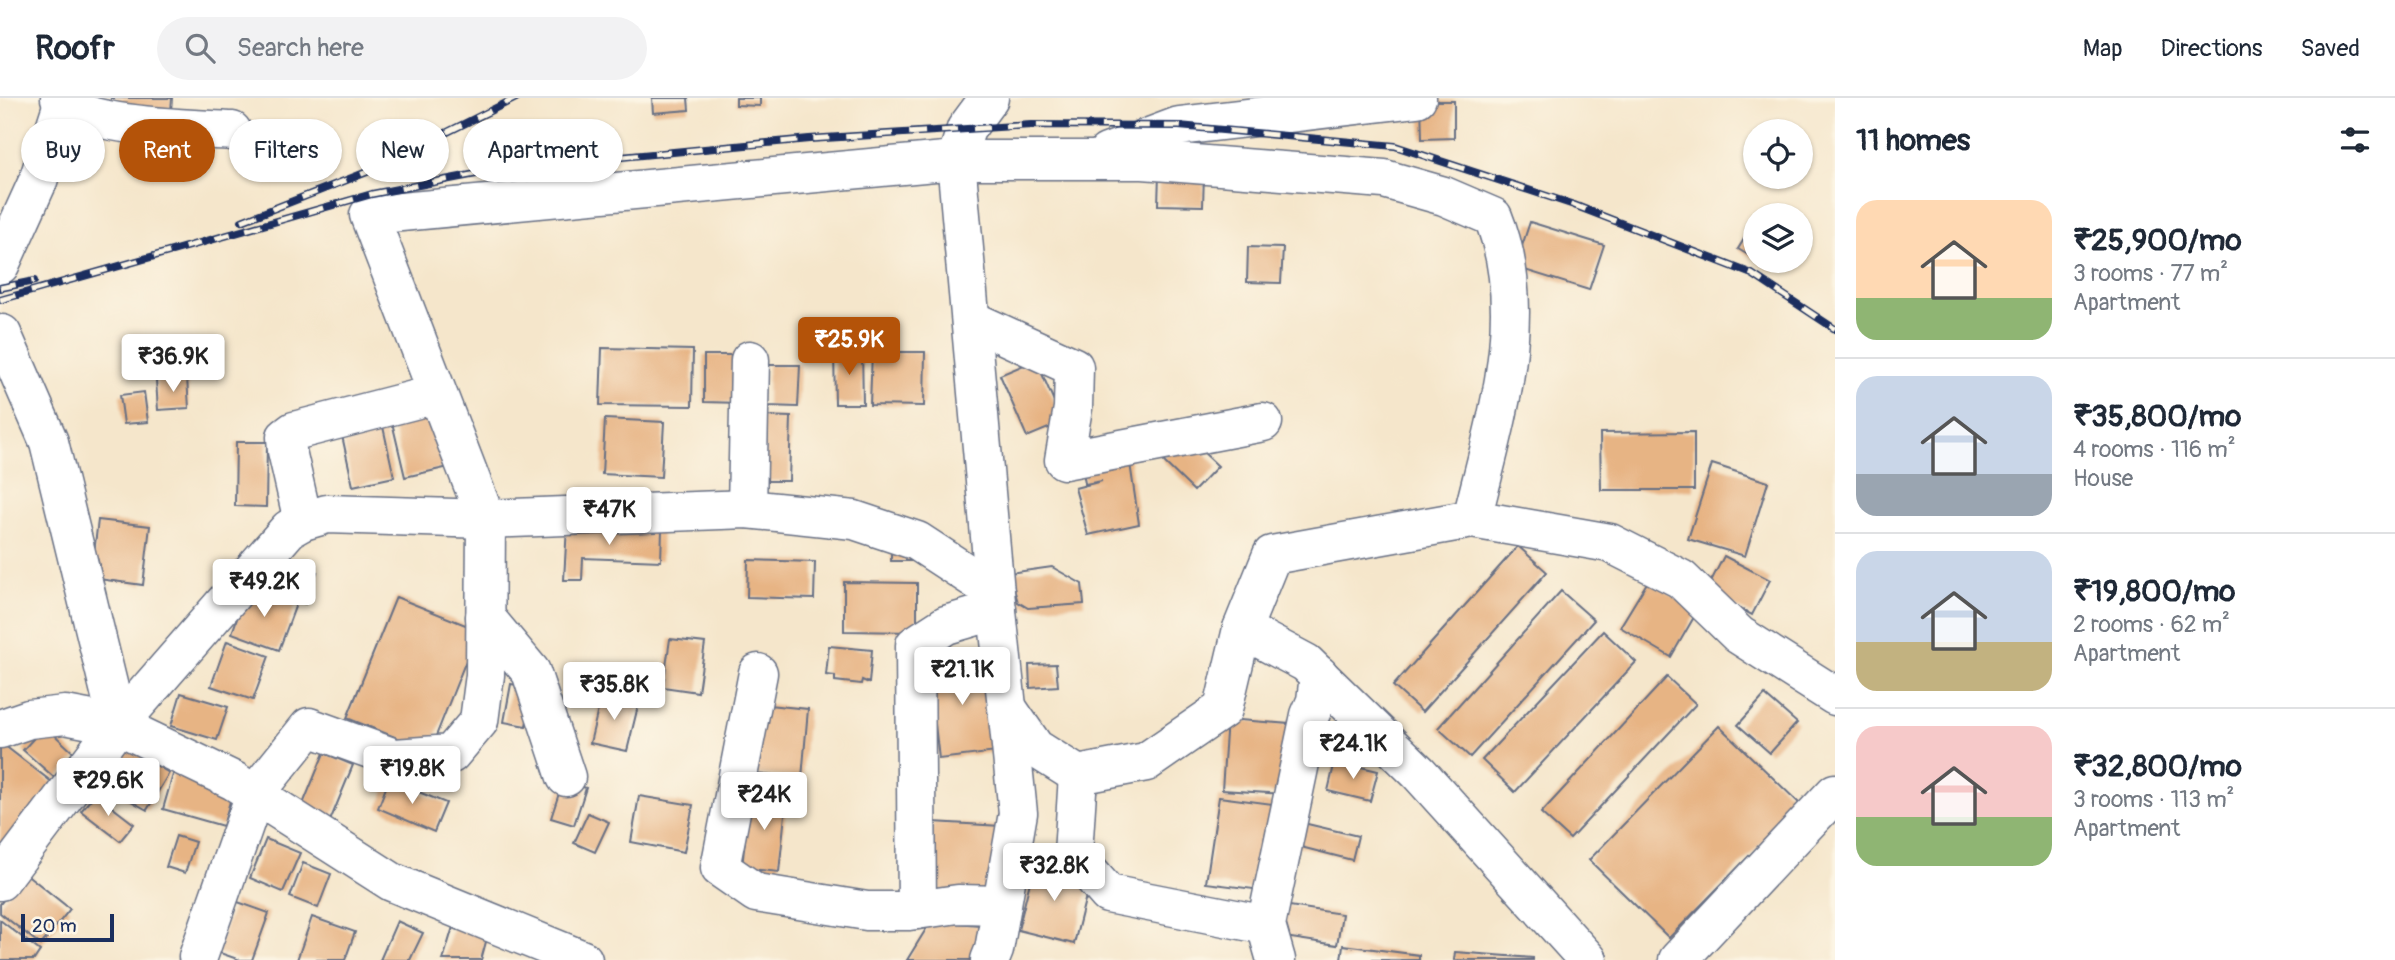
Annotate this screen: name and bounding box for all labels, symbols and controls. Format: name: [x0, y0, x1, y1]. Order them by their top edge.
search box: [157, 17, 647, 80]
text: Roofr: [35, 28, 115, 69]
icon: search: [181, 29, 219, 67]
text: Search here: [237, 32, 364, 64]
text: Map: [2083, 34, 2123, 63]
text: Directions: [2161, 34, 2262, 63]
text: Saved: [2300, 34, 2360, 63]
chip: Buy: [21, 119, 105, 182]
chip: Rent: [119, 119, 215, 182]
chip: Filters: [229, 119, 342, 182]
chip: New: [356, 119, 449, 182]
chip: Apartment: [463, 119, 623, 182]
map controls: [1743, 119, 1813, 273]
button: locate: [1743, 119, 1813, 189]
icon: filters: [2336, 121, 2374, 159]
text: 11 homes: [1856, 122, 1970, 159]
button: layers: [1743, 203, 1813, 273]
text: ₹25,900/mo: [2073, 222, 2242, 259]
icon: home: [1912, 228, 1996, 312]
text: 3 rooms · 77 m²: [2073, 259, 2228, 288]
text: Apartment: [2073, 288, 2180, 317]
pin: ₹25.9K: [792, 317, 906, 377]
text: ₹25.9K: [814, 325, 884, 354]
pin: ₹36.9K: [116, 334, 230, 394]
text: ₹36.9K: [138, 342, 208, 371]
text: ₹35,800/mo: [2073, 398, 2241, 435]
icon: home: [1912, 404, 1996, 488]
text: 4 rooms · 116 m²: [2073, 435, 2236, 464]
text: House: [2073, 464, 2133, 493]
pin: ₹47K: [568, 488, 650, 547]
text: ₹47K: [582, 495, 636, 524]
pin: ₹49.2K: [207, 560, 321, 619]
text: ₹49.2K: [229, 567, 299, 596]
text: ₹19,800/mo: [2073, 573, 2235, 610]
icon: home: [1912, 579, 1996, 663]
text: 2 rooms · 62 m²: [2073, 610, 2230, 639]
text: Apartment: [2073, 639, 2180, 668]
pin: ₹21.1K: [905, 648, 1019, 707]
text: ₹21.1K: [930, 655, 994, 684]
pin: ₹35.8K: [557, 662, 671, 722]
text: ₹35.8K: [579, 670, 649, 699]
pin: ₹24.1K: [1296, 722, 1410, 781]
text: ₹24.1K: [1319, 729, 1387, 758]
pin: ₹19.8K: [355, 746, 469, 806]
text: ₹32,800/mo: [2073, 748, 2242, 785]
text: ₹19.8K: [379, 754, 445, 783]
icon: home: [1912, 754, 1996, 838]
pin: ₹29.6K: [51, 758, 165, 818]
text: ₹29.6K: [73, 766, 143, 795]
pin: ₹24K: [723, 772, 805, 832]
text: ₹24K: [737, 780, 791, 809]
text: 3 rooms · 113 m²: [2073, 785, 2234, 814]
text: Apartment: [2073, 814, 2180, 843]
pin: ₹32.8K: [997, 844, 1111, 903]
text: ₹32.8K: [1019, 851, 1089, 880]
scale bar: [21, 911, 114, 943]
text: 20 m: [32, 914, 77, 938]

